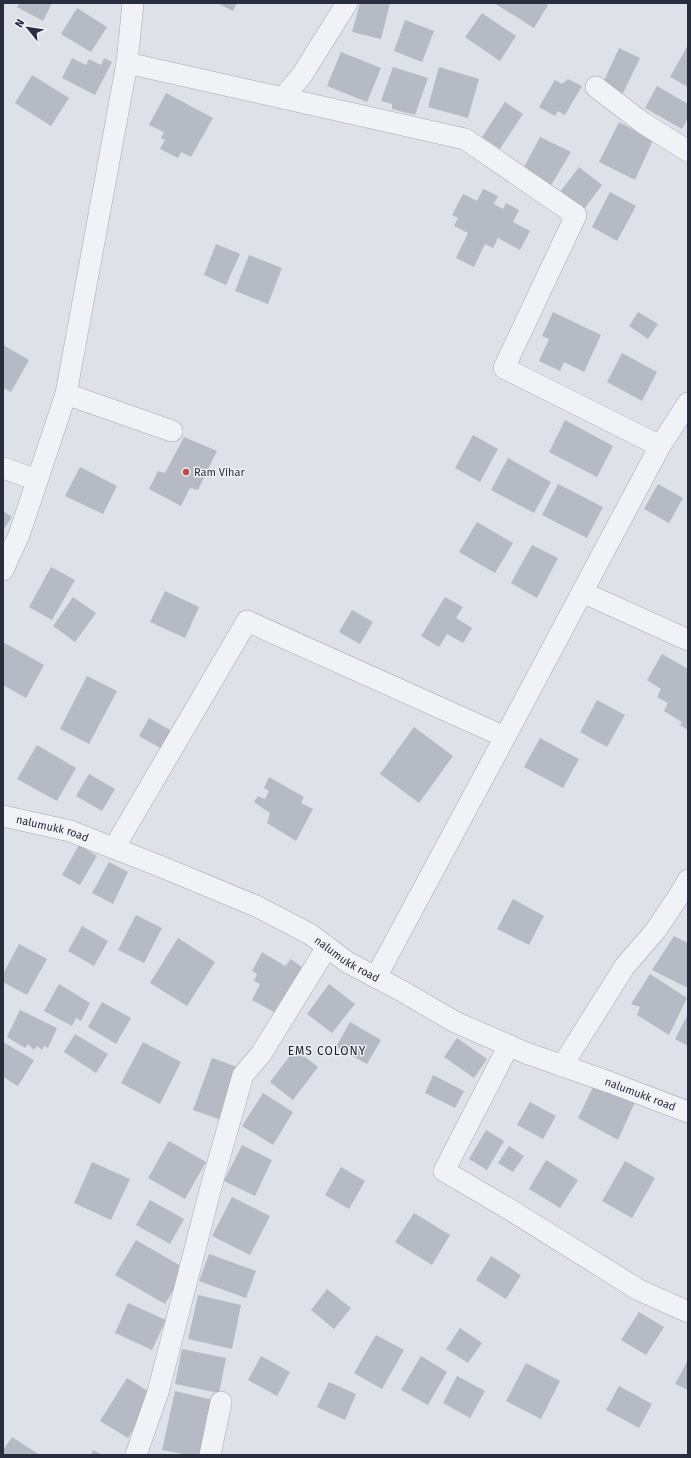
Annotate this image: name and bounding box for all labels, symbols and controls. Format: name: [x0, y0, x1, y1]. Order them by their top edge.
north arrow: [8, 8, 48, 48]
text: N: [12, 17, 27, 30]
place label: Ram Vihar: [194, 466, 246, 479]
marker: Ram Vihar: [181, 467, 191, 477]
street label: nalumukk road: [15, 813, 91, 845]
street label: nalumukk road: [312, 934, 382, 985]
district label: EMS COLONY: [288, 1044, 366, 1058]
street label: nalumukk road: [603, 1075, 678, 1114]

